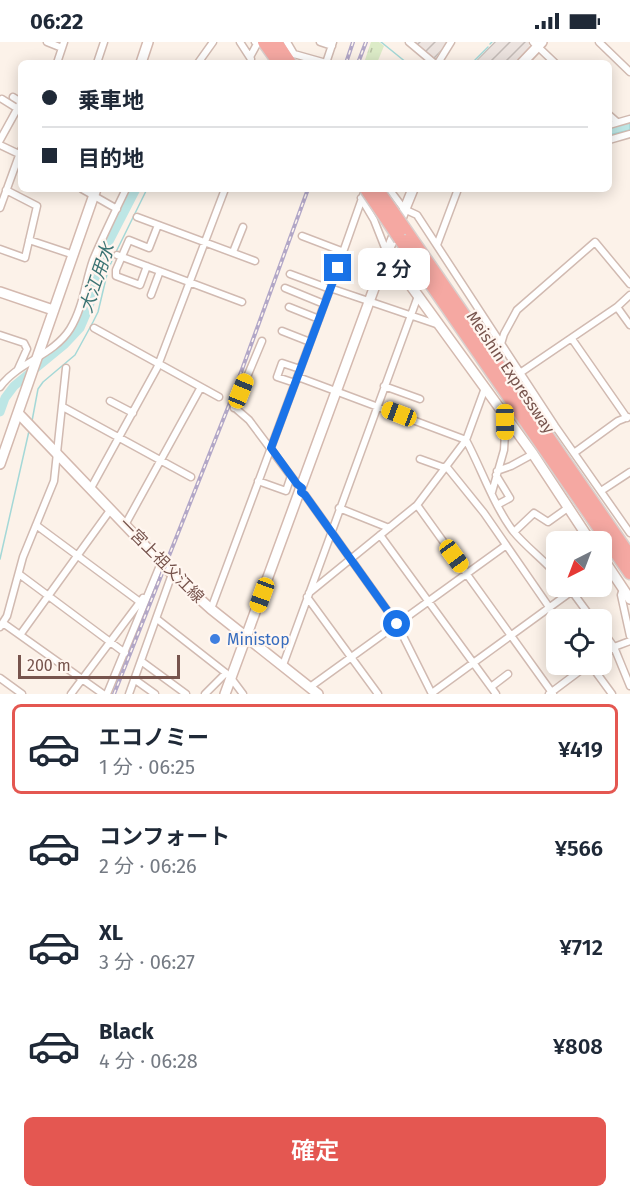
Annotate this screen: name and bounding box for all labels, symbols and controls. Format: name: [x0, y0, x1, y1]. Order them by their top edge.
text: 06:22: [30, 8, 83, 35]
text: 乗車地: [78, 87, 144, 114]
text: 目的地: [78, 145, 144, 172]
water label: 大江用水: [75, 238, 120, 316]
callout: 2 分: [359, 247, 431, 289]
route end: [324, 254, 351, 281]
text: 2 分: [376, 257, 412, 281]
street label: Meishin Expressway: [463, 308, 559, 437]
car: [226, 371, 256, 411]
car: [379, 399, 419, 429]
car: [496, 404, 514, 440]
street label: 一宮上祖父江線: [115, 514, 208, 607]
north arrow: [546, 531, 612, 597]
map controls: [546, 531, 612, 675]
car: [436, 536, 472, 576]
car: [247, 575, 277, 615]
button: locate: [546, 609, 612, 675]
route start: [383, 610, 410, 637]
place label: Ministop: [227, 630, 290, 649]
marker: Ministop: [208, 632, 222, 646]
scale bar: [18, 652, 180, 680]
text: 200 m: [27, 656, 71, 675]
icon: car: [27, 722, 81, 776]
text: エコノミー: [99, 724, 209, 751]
text: ¥419: [558, 736, 603, 763]
text: 1 分 · 06:25: [99, 755, 195, 779]
icon: car: [27, 821, 81, 875]
text: コンフォート: [99, 823, 230, 850]
text: ¥566: [555, 835, 603, 862]
text: 2 分 · 06:26: [99, 854, 197, 878]
text: XL: [99, 919, 123, 946]
icon: car: [27, 920, 81, 974]
text: ¥712: [560, 934, 603, 961]
text: 3 分 · 06:27: [99, 950, 195, 974]
text: Black: [99, 1018, 154, 1045]
icon: car: [27, 1019, 81, 1073]
text: ¥808: [553, 1033, 603, 1060]
text: 4 分 · 06:28: [99, 1049, 198, 1073]
button: 確定: [24, 1117, 606, 1186]

